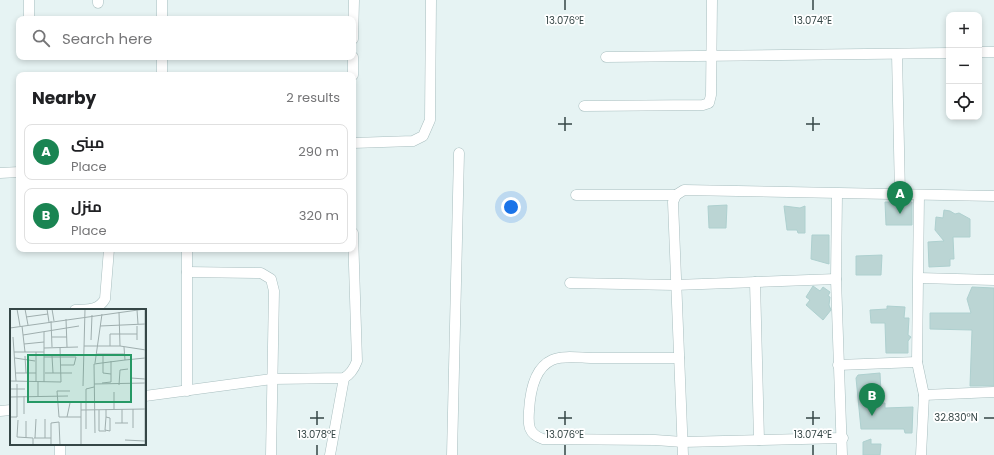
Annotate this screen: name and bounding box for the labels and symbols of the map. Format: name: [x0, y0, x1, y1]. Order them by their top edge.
text: 13.076°E: [546, 13, 584, 28]
text: 13.074°E: [794, 13, 832, 28]
pin: A: [887, 181, 913, 214]
your location: [501, 197, 521, 217]
inset map: [10, 309, 146, 445]
pin: B: [859, 383, 885, 416]
text: 32.830°N: [934, 410, 978, 425]
text: 13.078°E: [298, 427, 336, 442]
text: 13.076°E: [546, 427, 584, 442]
text: 13.074°E: [794, 427, 832, 442]

